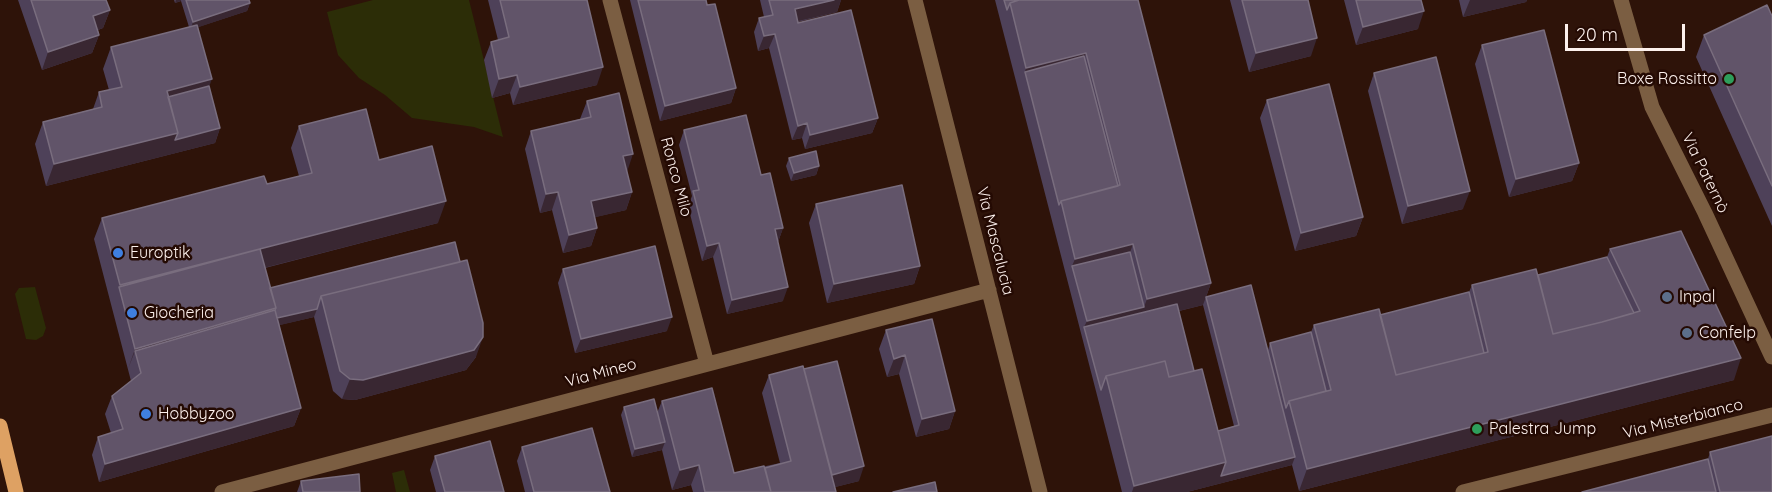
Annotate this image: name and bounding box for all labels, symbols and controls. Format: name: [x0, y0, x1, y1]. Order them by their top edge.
scale bar: [1568, 12, 1688, 50]
text: 20 m: [1576, 23, 1618, 46]
place label: Boxe Rossitto: [1617, 69, 1717, 89]
marker: Boxe Rossitto: [1722, 72, 1736, 86]
street label: Via Paternò: [1677, 130, 1733, 216]
street label: Ronco Milo: [656, 135, 696, 219]
street label: Via Mascalucia: [972, 185, 1018, 297]
place label: Europtik: [130, 243, 191, 263]
marker: Europtik: [111, 246, 125, 260]
place label: Inpal: [1679, 287, 1715, 307]
marker: Inpal: [1660, 290, 1674, 304]
place label: Giocheria: [144, 303, 214, 323]
marker: Giocheria: [125, 306, 139, 320]
place label: Confelp: [1699, 323, 1756, 343]
marker: Confelp: [1680, 326, 1694, 340]
street label: Via Mineo: [563, 354, 639, 392]
street label: Via Misterbianco: [1621, 395, 1745, 443]
place label: Hobbyzoo: [158, 404, 234, 424]
marker: Hobbyzoo: [139, 407, 153, 421]
place label: Palestra Jump: [1489, 419, 1596, 439]
marker: Palestra Jump: [1470, 422, 1484, 436]

